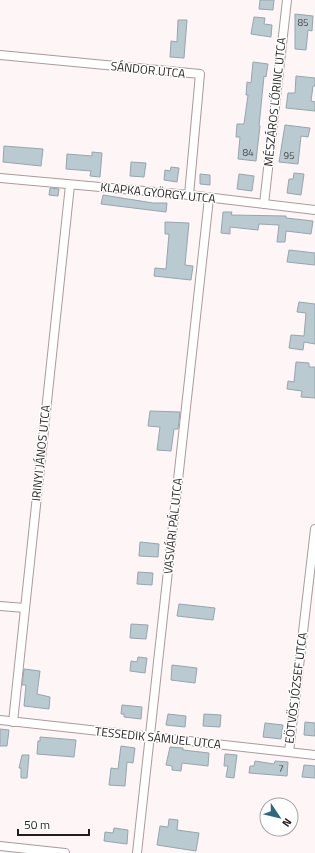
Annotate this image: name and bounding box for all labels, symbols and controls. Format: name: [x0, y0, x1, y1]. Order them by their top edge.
house number: 85: [297, 15, 309, 30]
street label: MÉSZÁROS LŐRINC UTCA: [258, 36, 291, 168]
street label: SÁNDOR UTCA: [110, 56, 186, 83]
house number: 84: [242, 145, 254, 160]
house number: 95: [283, 148, 295, 163]
street label: KLAPKA GYÖRGY UTCA: [99, 177, 217, 208]
street label: IRINYI JÁNOS UTCA: [26, 404, 55, 502]
street label: VASVÁRI PÁL UTCA: [158, 477, 187, 575]
street label: EÖTVÖS JÓZSEF UTCA: [279, 631, 312, 745]
street label: TESSEDIK SÁMUEL UTCA: [94, 721, 222, 754]
house number: 7: [278, 761, 284, 776]
north arrow: [259, 797, 299, 837]
scale bar: [18, 811, 89, 837]
text: 50 m: [24, 815, 50, 834]
text: N: [278, 815, 296, 830]

